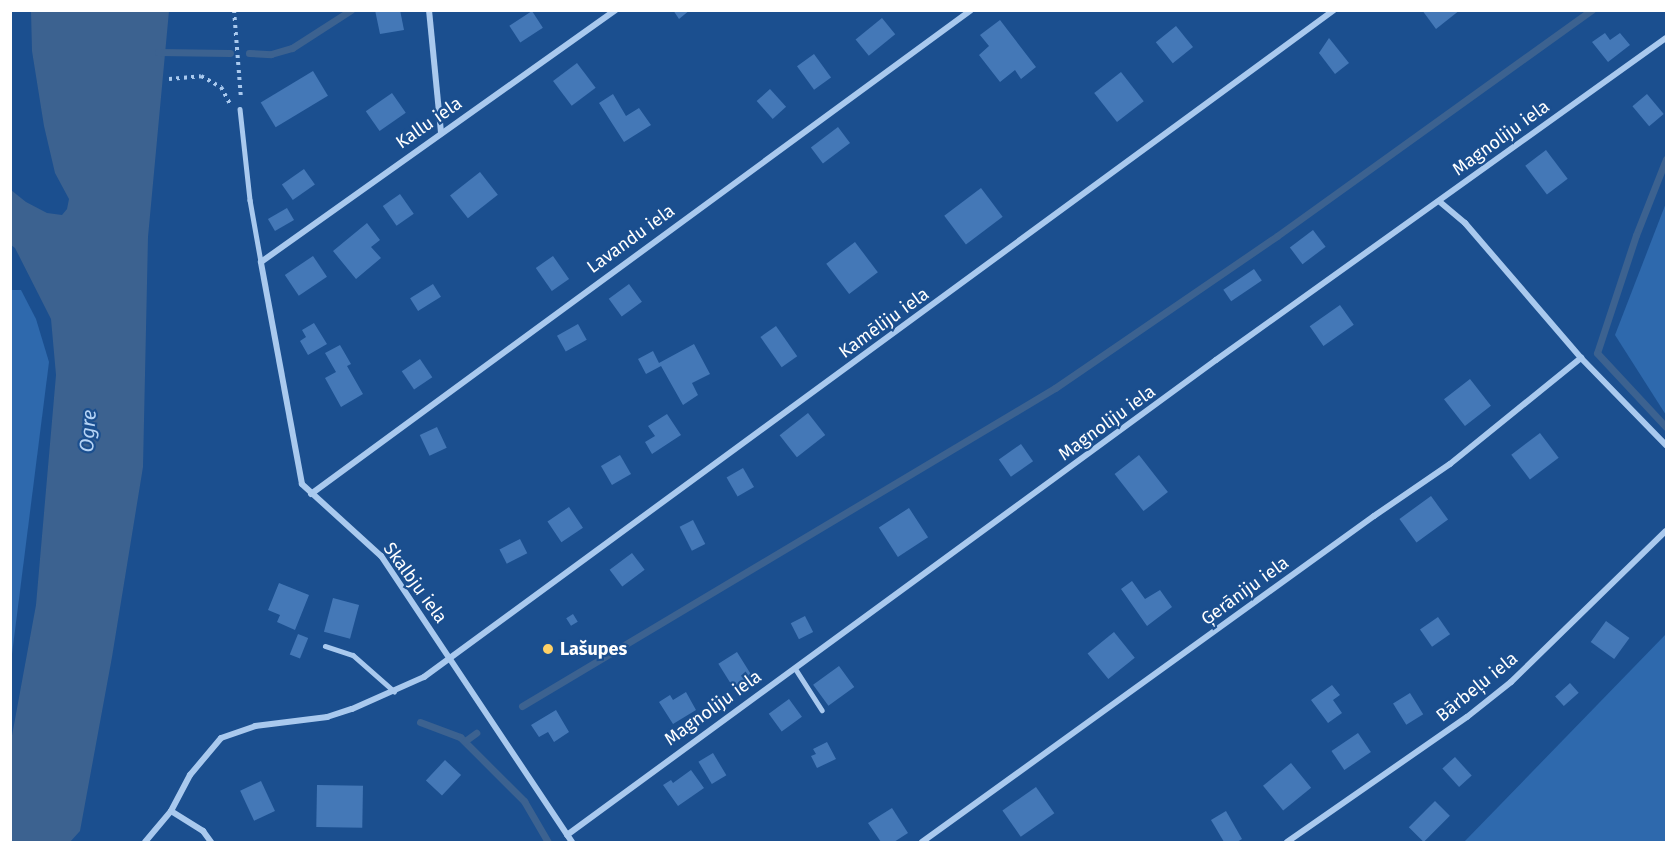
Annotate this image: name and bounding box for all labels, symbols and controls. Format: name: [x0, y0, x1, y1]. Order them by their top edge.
street label: Kallu iela: [392, 92, 466, 154]
street label: Magnoliju iela: [1448, 96, 1554, 180]
street label: Lavandu iela: [583, 200, 679, 278]
street label: Kamēliju iela: [835, 283, 933, 363]
street label: Magnoliju iela: [1054, 381, 1160, 465]
water label: Ogre: [75, 409, 101, 453]
street label: Skalbju iela: [378, 538, 452, 628]
street label: Ģerāniju iela: [1197, 552, 1293, 630]
place label: Lašupes: [560, 638, 627, 660]
marker: Lašupes: [541, 642, 555, 656]
street label: Bārbeļu iela: [1432, 648, 1522, 726]
street label: Magnoliju iela: [660, 666, 766, 750]

